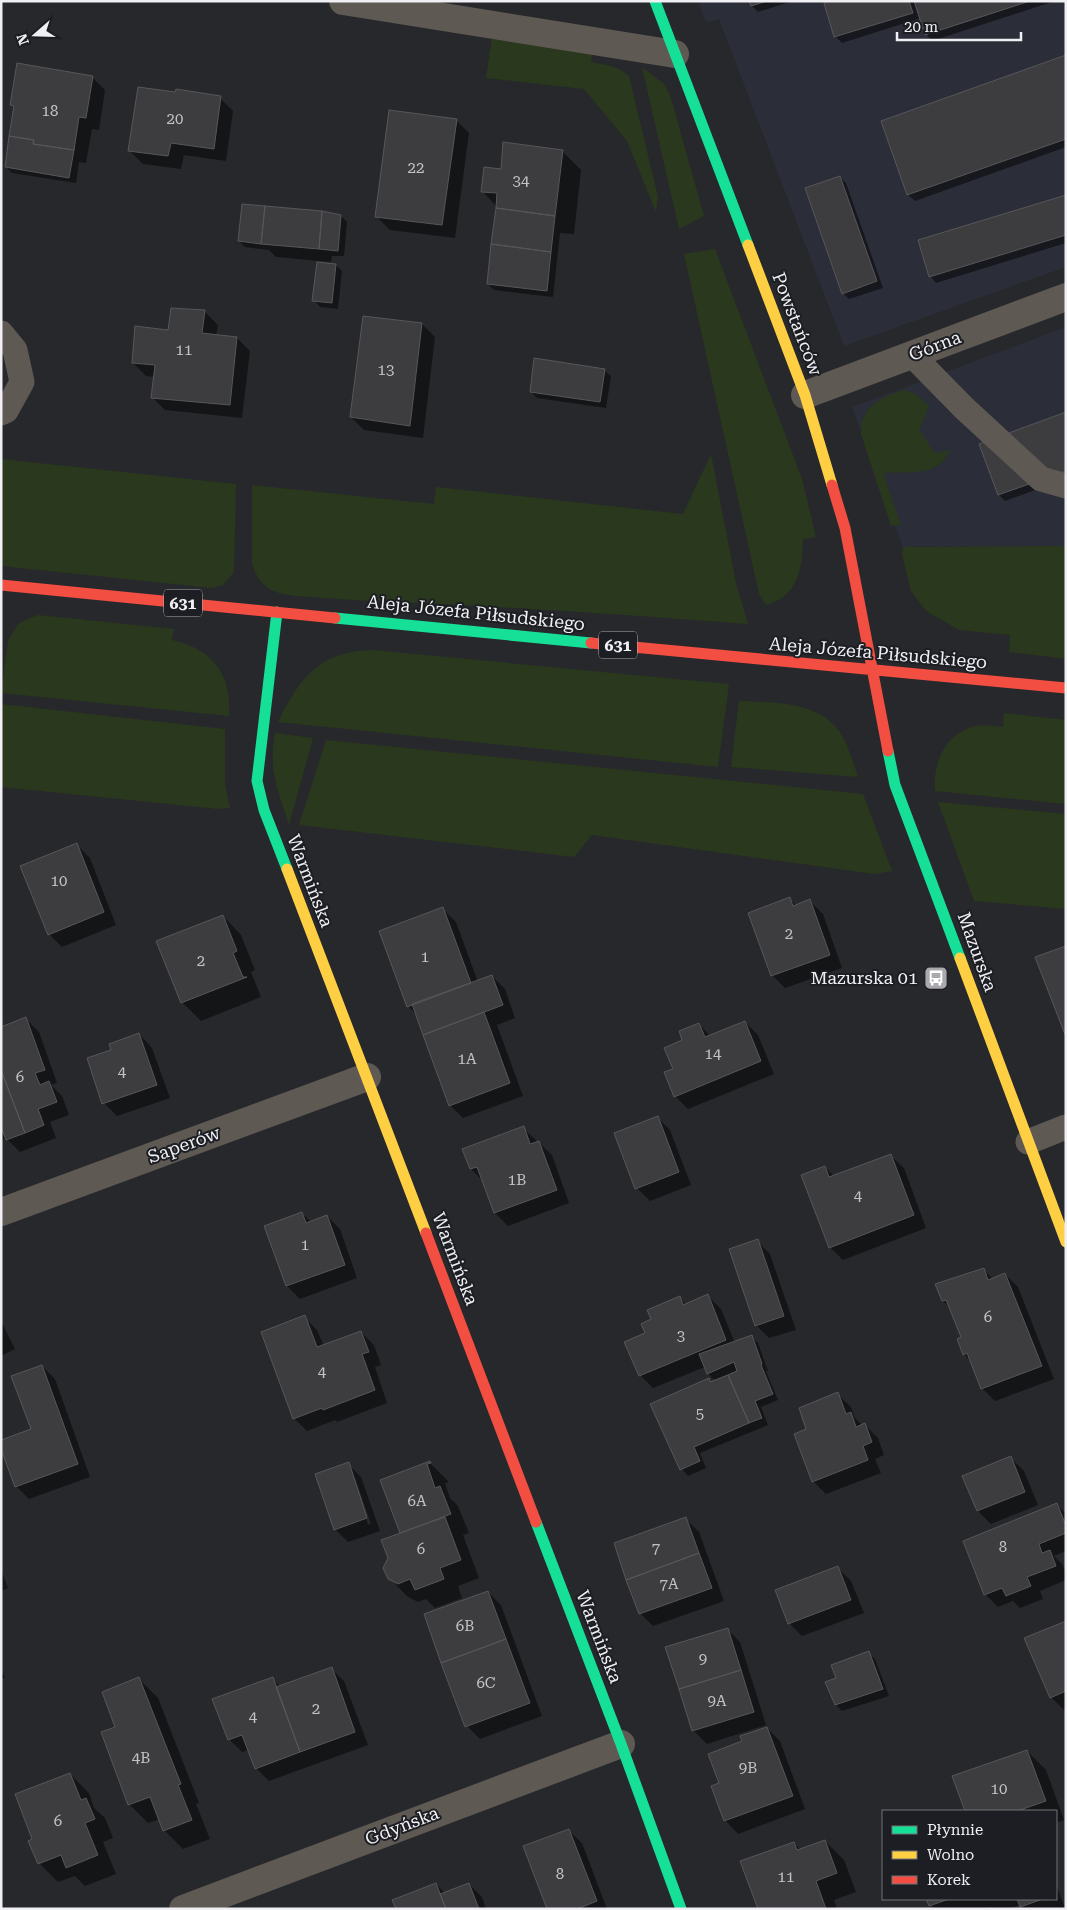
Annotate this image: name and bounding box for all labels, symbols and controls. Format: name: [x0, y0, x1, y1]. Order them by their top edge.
north arrow: [10, 10, 60, 60]
scale bar: [897, 10, 1021, 42]
text: 20 m: [904, 18, 939, 36]
text: N: [13, 31, 32, 47]
house number: 18: [42, 102, 58, 120]
house number: 20: [167, 110, 183, 128]
house number: 22: [408, 159, 424, 177]
house number: 34: [513, 172, 530, 190]
street label: Powstańców: [768, 269, 827, 378]
street label: Górna: [906, 326, 964, 365]
house number: 11: [176, 341, 192, 359]
house number: 13: [378, 361, 394, 379]
road number: 631: [164, 590, 202, 616]
street label: Aleja Józefa Piłsudskiego: [366, 591, 586, 634]
road number: 631: [599, 632, 637, 658]
street label: Aleja Józefa Piłsudskiego: [768, 633, 988, 672]
street label: Warmińska: [283, 832, 338, 930]
house number: 10: [51, 872, 67, 890]
street label: Mazurska: [953, 909, 1002, 995]
house number: 2: [785, 925, 793, 943]
house number: 1: [421, 948, 429, 966]
house number: 2: [197, 952, 205, 970]
bus stop icon: Mazurska 01: [923, 965, 949, 991]
place label: Mazurska 01: [810, 967, 918, 988]
house number: 14: [705, 1045, 722, 1063]
house number: 1A: [458, 1050, 477, 1068]
house number: 4: [118, 1063, 127, 1081]
house number: 6: [16, 1068, 24, 1086]
street label: Saperów: [145, 1122, 223, 1167]
house number: 1B: [508, 1171, 526, 1189]
house number: 4: [854, 1187, 863, 1205]
street label: Warmińska: [428, 1210, 483, 1308]
house number: 1: [301, 1236, 309, 1254]
house number: 6: [984, 1308, 992, 1326]
house number: 3: [677, 1327, 685, 1345]
house number: 4: [318, 1363, 327, 1381]
house number: 5: [696, 1405, 704, 1423]
house number: 6A: [408, 1492, 427, 1510]
house number: 8: [999, 1538, 1007, 1556]
house number: 7: [652, 1539, 660, 1557]
house number: 6: [417, 1540, 425, 1558]
house number: 7A: [660, 1575, 679, 1593]
street label: Warmińska: [572, 1588, 627, 1686]
house number: 6B: [456, 1617, 474, 1635]
house number: 9: [699, 1650, 707, 1668]
house number: 6C: [476, 1674, 496, 1692]
house number: 9A: [708, 1692, 727, 1710]
house number: 2: [312, 1700, 320, 1718]
house number: 4: [249, 1708, 258, 1726]
house number: 4B: [132, 1749, 150, 1767]
house number: 9B: [739, 1759, 757, 1777]
house number: 10: [991, 1780, 1007, 1798]
street label: Gdyńska: [362, 1802, 442, 1849]
legend: [882, 1810, 1057, 1900]
house number: 6: [54, 1812, 62, 1830]
text: Płynnie: [927, 1821, 983, 1839]
text: Wolno: [927, 1846, 974, 1864]
house number: 8: [556, 1865, 564, 1883]
house number: 11: [778, 1868, 794, 1886]
text: Korek: [927, 1871, 971, 1889]

